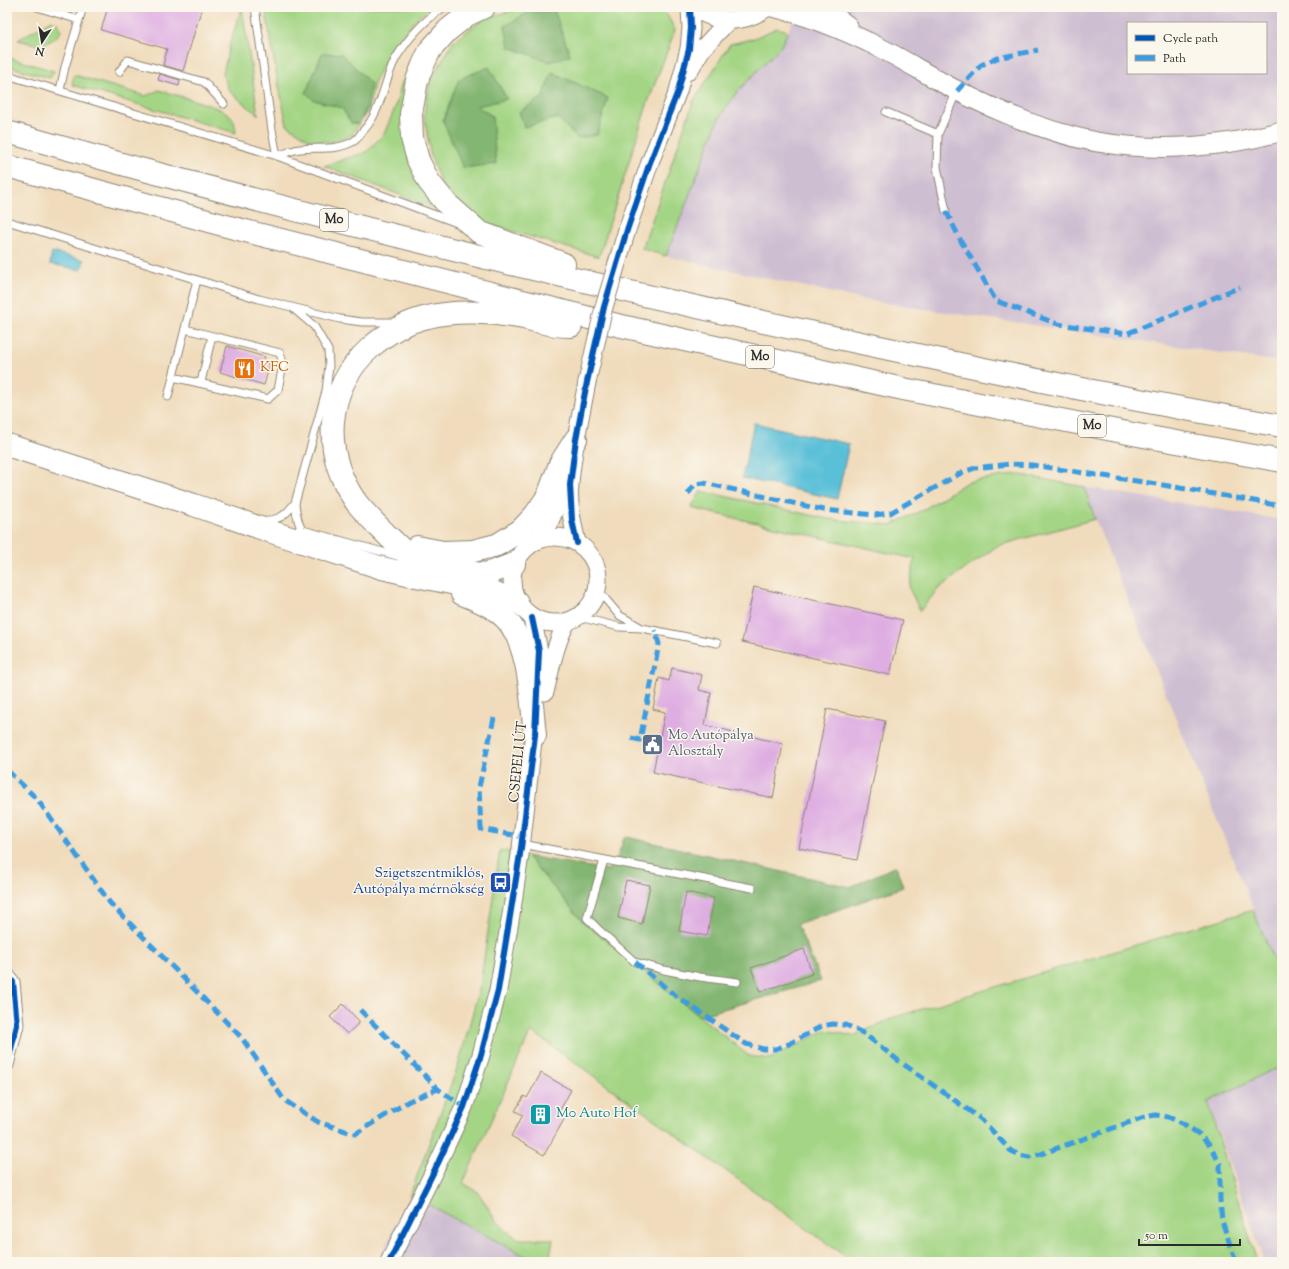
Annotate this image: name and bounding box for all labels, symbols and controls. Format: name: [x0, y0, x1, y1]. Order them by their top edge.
north arrow: [22, 22, 62, 62]
legend: [1127, 22, 1267, 74]
text: Cycle path: [1163, 30, 1218, 48]
text: N: [34, 42, 47, 60]
text: Path: [1163, 50, 1186, 68]
road number: M0: [320, 209, 348, 231]
road number: M0: [746, 346, 774, 368]
restaurant icon: KFC: [232, 355, 258, 381]
place label: KFC: [260, 358, 289, 378]
road number: M0: [1078, 415, 1106, 437]
street label: CSEPELI ÚT: [505, 720, 533, 804]
place label: M0 Autópálya Alosztály: [668, 726, 754, 762]
public building icon: M0 Autópálya Alosztály: [640, 731, 666, 757]
place label: Szigetszentmiklós, Autópálya mérnökség: [353, 864, 484, 900]
bus stop icon: Szigetszentmiklós, Autópálya mérnökség: [487, 869, 513, 895]
building icon: M0 Auto Hof: [528, 1101, 554, 1127]
place label: M0 Auto Hof: [556, 1104, 638, 1124]
scale bar: [1139, 1221, 1240, 1247]
text: 50 m: [1144, 1227, 1168, 1245]

